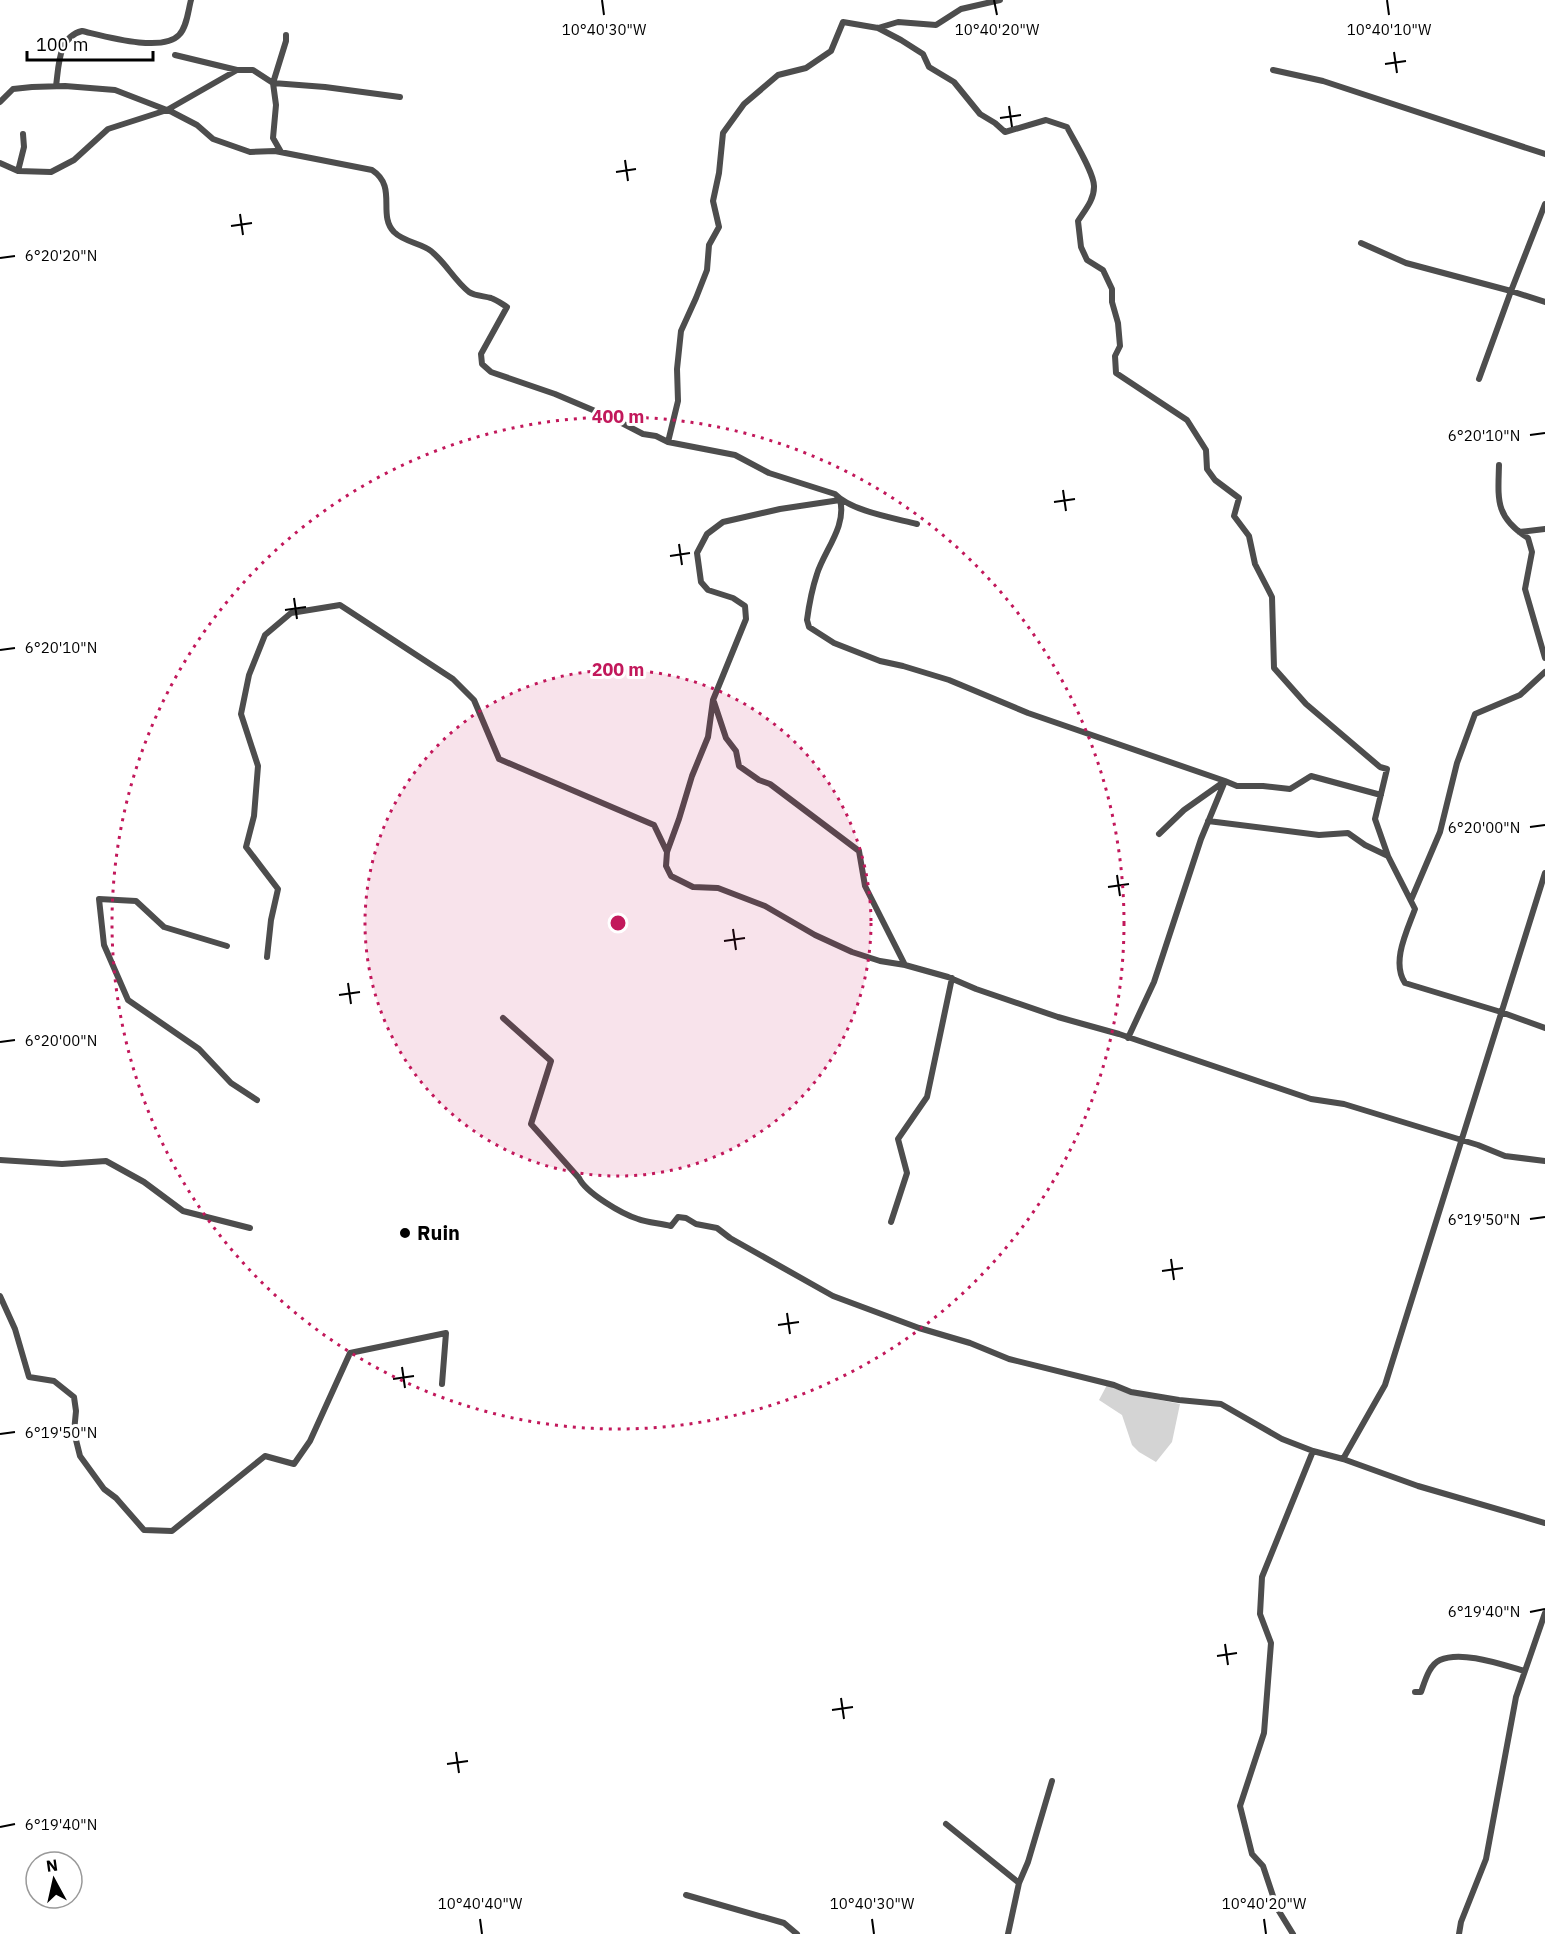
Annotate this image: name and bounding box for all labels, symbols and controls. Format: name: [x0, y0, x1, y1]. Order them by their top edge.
text: 10°40'30"W: [562, 20, 647, 39]
text: 10°40'20"W: [955, 20, 1040, 39]
text: 10°40'10"W: [1347, 20, 1432, 39]
scale bar: [27, 24, 153, 62]
text: 100 m: [36, 33, 88, 56]
text: 6°20'20"N: [25, 246, 97, 265]
text: 400 m: [592, 405, 644, 428]
text: 6°20'10"N: [1448, 426, 1520, 445]
text: 6°20'10"N: [25, 638, 97, 657]
text: 200 m: [592, 658, 644, 681]
text: 6°20'00"N: [1448, 818, 1520, 837]
centre of rings: [608, 913, 628, 933]
text: 6°20'00"N: [25, 1031, 97, 1050]
text: 6°19'50"N: [1448, 1210, 1520, 1229]
place label: Ruin: [417, 1219, 460, 1246]
marker: Ruin: [398, 1226, 412, 1240]
text: 6°19'50"N: [25, 1423, 97, 1442]
text: 6°19'40"N: [1448, 1602, 1520, 1621]
text: 6°19'40"N: [25, 1815, 97, 1834]
north arrow: [24, 1850, 84, 1910]
text: N: [45, 1854, 59, 1876]
text: 10°40'40"W: [438, 1894, 523, 1913]
text: 10°40'30"W: [830, 1894, 915, 1913]
text: 10°40'20"W: [1222, 1894, 1307, 1913]

